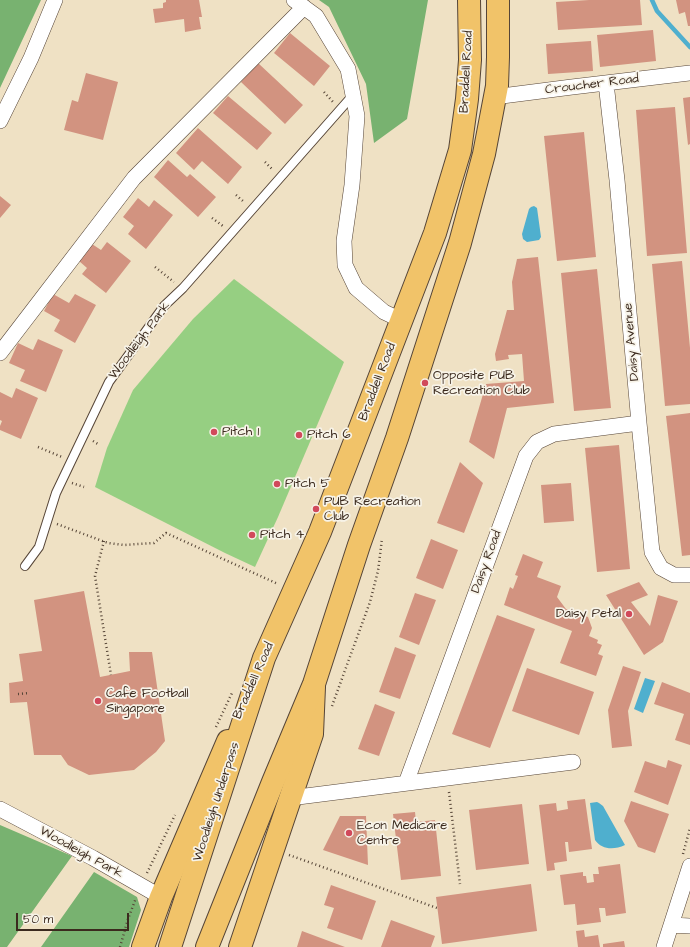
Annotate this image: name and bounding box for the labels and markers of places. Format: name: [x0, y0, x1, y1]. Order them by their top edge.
place label: Opposite PUB Recreation Club: [433, 368, 530, 399]
marker: Opposite PUB Recreation Club: [420, 378, 430, 388]
place label: Pitch 1: [222, 424, 259, 440]
marker: Pitch 1: [209, 427, 219, 437]
place label: Pitch 6: [307, 427, 351, 443]
marker: Pitch 6: [294, 430, 304, 440]
place label: Pitch 5: [285, 476, 330, 492]
marker: Pitch 5: [272, 479, 282, 489]
place label: PUB Recreation Club: [324, 494, 420, 525]
marker: PUB Recreation Club: [311, 504, 321, 514]
place label: Pitch 4: [260, 527, 304, 543]
marker: Pitch 4: [247, 530, 257, 540]
place label: Daisy Petal: [556, 606, 621, 622]
marker: Daisy Petal: [624, 609, 634, 619]
place label: Cafe Football Singapore: [106, 686, 189, 717]
marker: Cafe Football Singapore: [93, 696, 103, 706]
place label: Econ Medicare Centre: [357, 818, 447, 849]
marker: Econ Medicare Centre: [344, 828, 354, 838]

